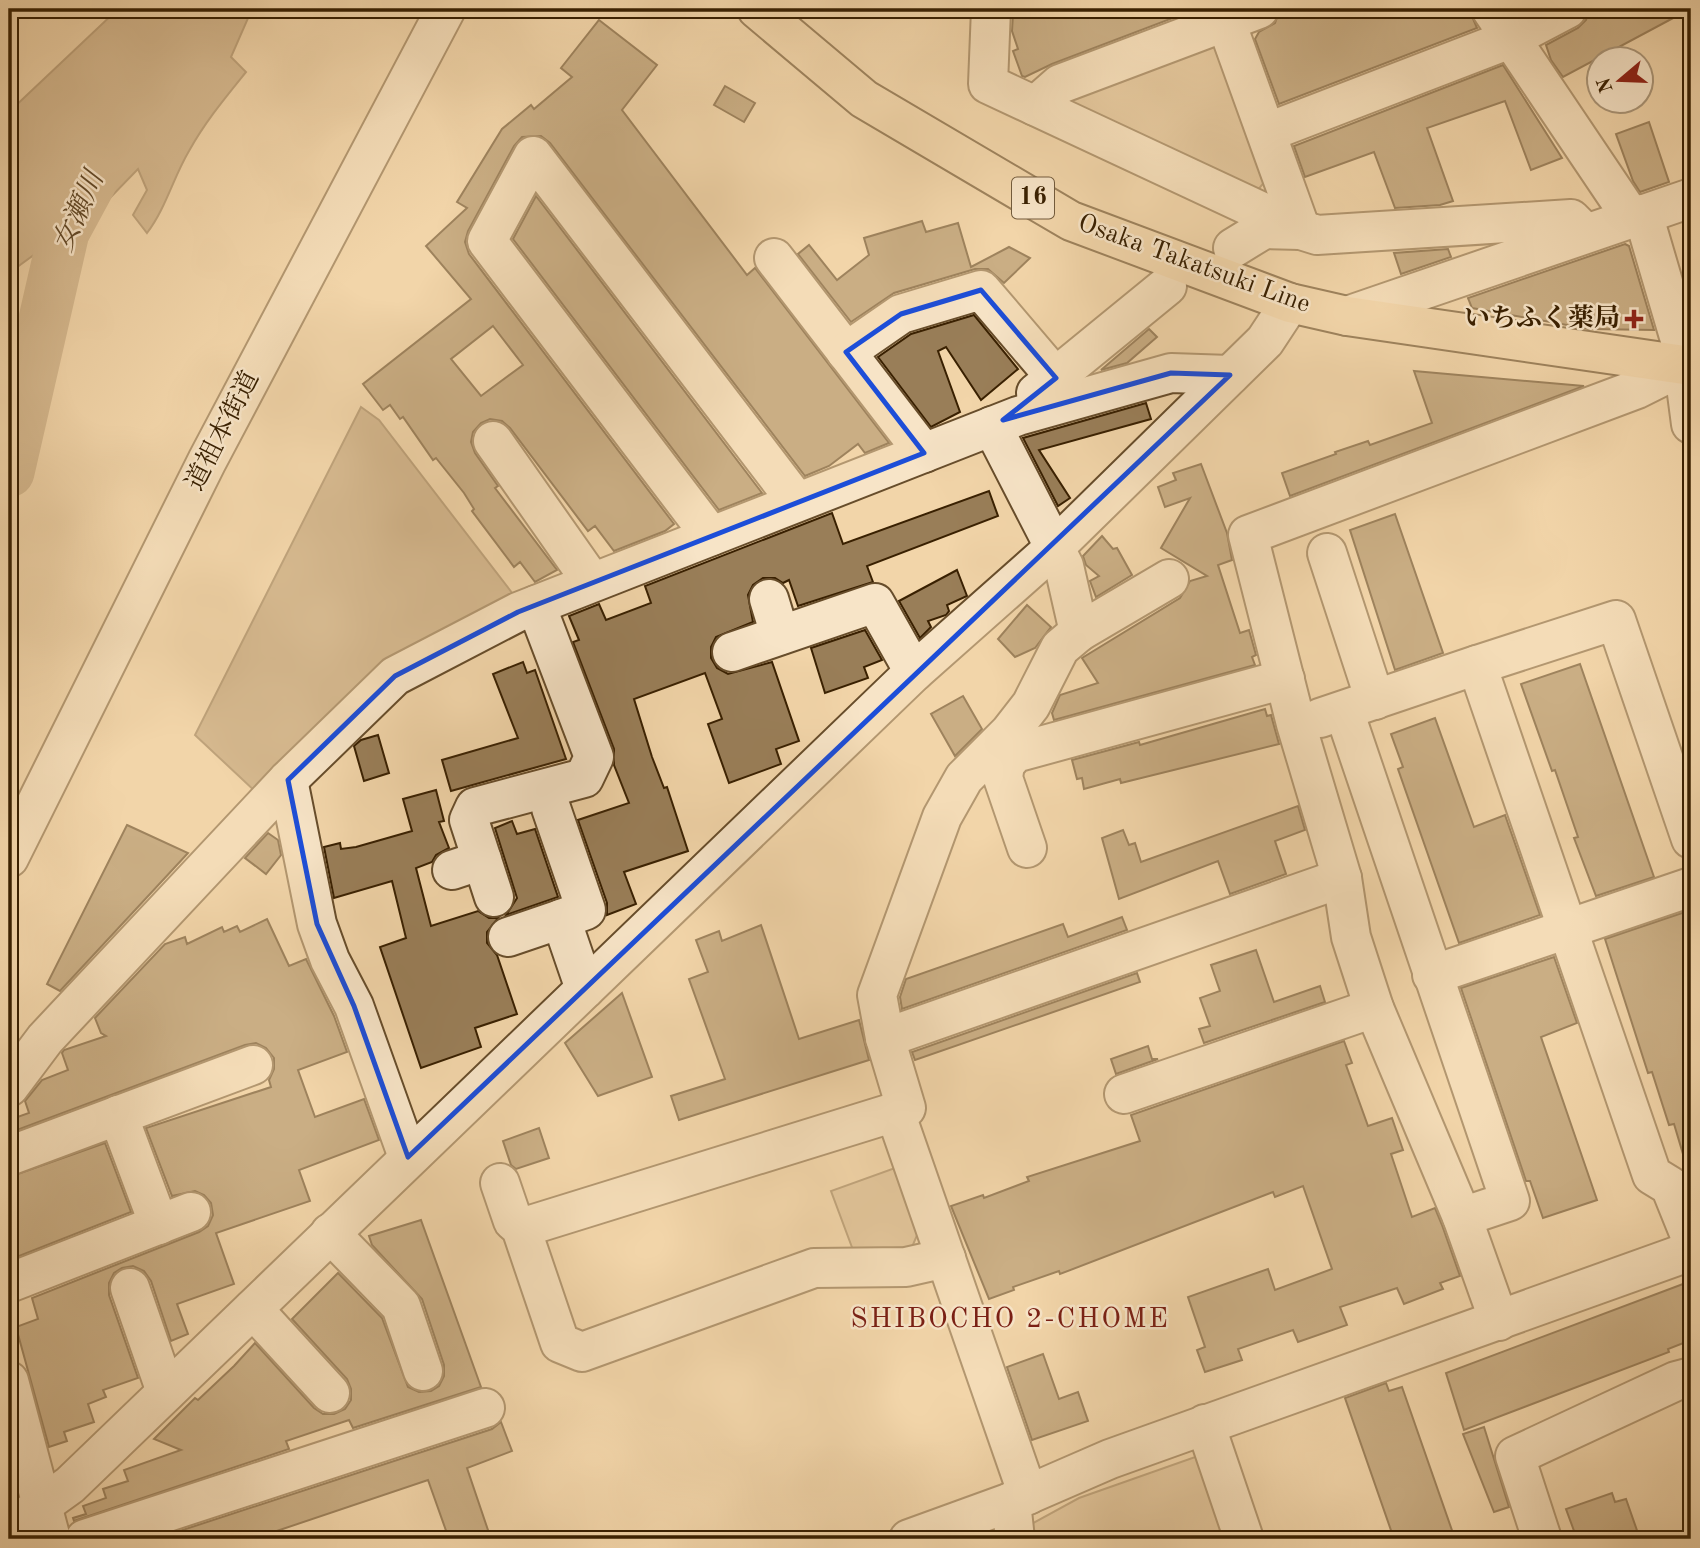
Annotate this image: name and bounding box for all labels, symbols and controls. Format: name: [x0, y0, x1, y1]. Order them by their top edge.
north arrow: [1584, 46, 1654, 116]
text: N: [1595, 74, 1618, 95]
water label: 女瀬川: [47, 164, 111, 256]
road number: 16: [1012, 178, 1054, 218]
street label: Osaka Takatsuki Line: [1074, 210, 1314, 318]
place label: いちふく薬局: [1464, 304, 1620, 332]
marker: いちふく薬局: [1626, 311, 1642, 327]
street label: 道祖本街道: [180, 366, 264, 495]
district label: SHIBOCHO 2-CHOME: [850, 1306, 1170, 1334]

